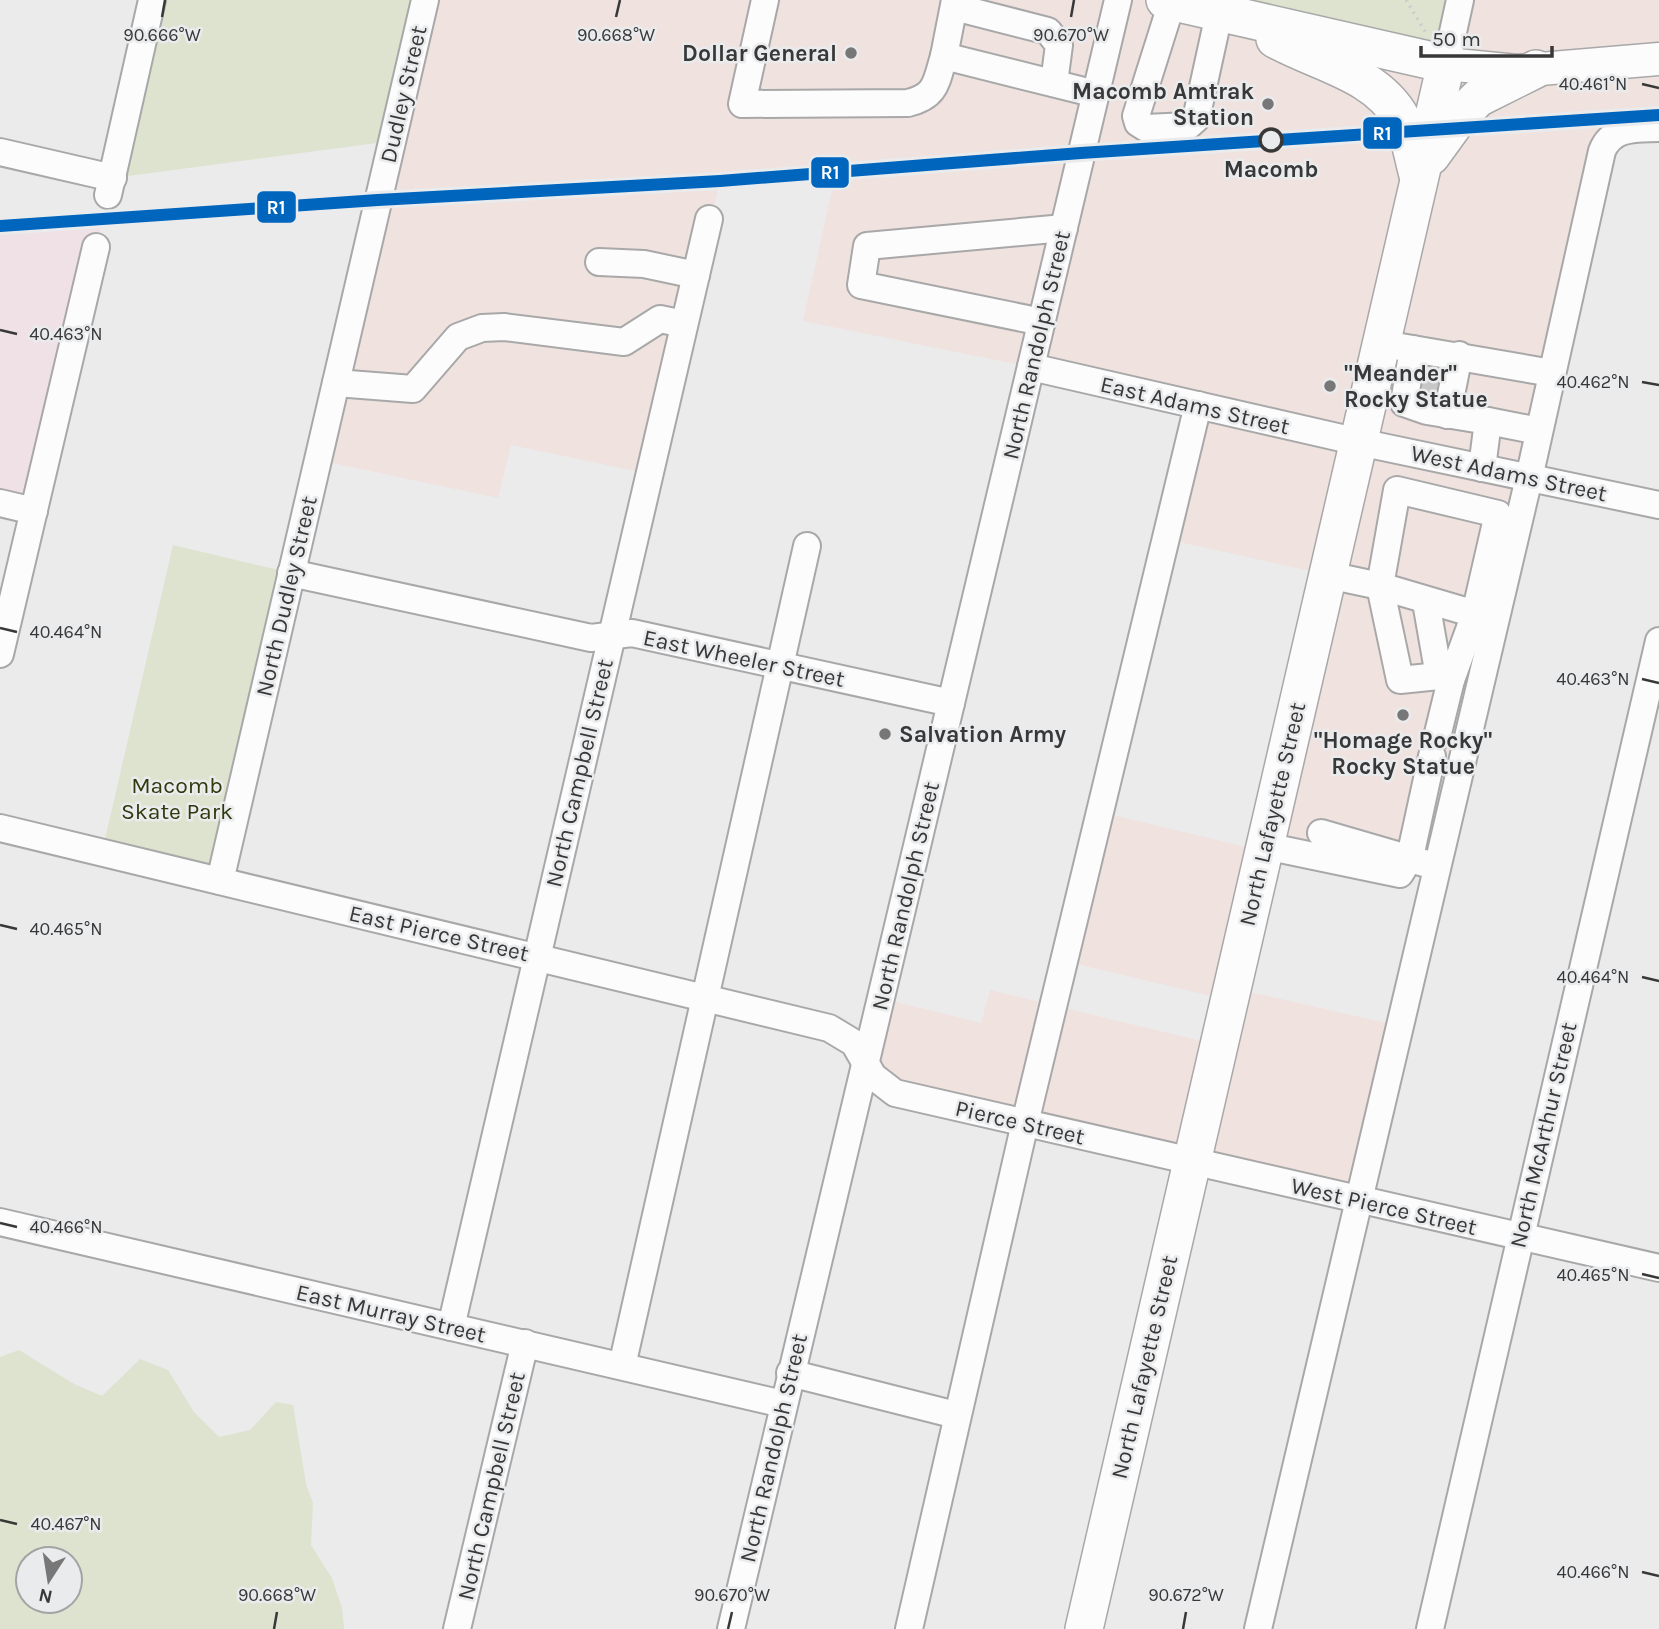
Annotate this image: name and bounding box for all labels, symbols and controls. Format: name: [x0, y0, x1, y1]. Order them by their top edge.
scale bar: [1421, 14, 1552, 58]
street label: Dudley Street: [375, 22, 432, 165]
text: 90.666°W: [123, 24, 201, 46]
text: 90.668°W: [577, 24, 655, 46]
text: 90.670°W: [1033, 24, 1109, 46]
text: 50 m: [1432, 27, 1481, 51]
place label: Dollar General: [682, 40, 837, 67]
marker: Dollar General: [843, 45, 859, 61]
text: 40.461°N: [1559, 73, 1627, 95]
place label: Macomb Amtrak Station: [1072, 78, 1254, 131]
marker: Macomb Amtrak Station: [1260, 96, 1276, 112]
line badge: R1: [1362, 116, 1403, 150]
text: R1: [1372, 123, 1392, 145]
marker: Macomb: [1259, 128, 1283, 152]
line badge: R1: [810, 156, 850, 189]
place label: Macomb: [1224, 156, 1318, 183]
text: R1: [820, 162, 840, 184]
line badge: R1: [256, 190, 297, 224]
text: R1: [266, 197, 286, 219]
street label: North Randolph Street: [997, 228, 1076, 462]
text: 40.463°N: [29, 323, 103, 345]
place label: "Meander" Rocky Statue: [1344, 360, 1488, 413]
street label: East Adams Street: [1098, 371, 1293, 440]
text: 40.462°N: [1556, 371, 1630, 393]
marker: "Meander" Rocky Statue: [1322, 378, 1338, 394]
street label: West Adams Street: [1408, 440, 1610, 508]
street label: North Dudley Street: [250, 493, 323, 699]
text: 40.464°N: [30, 621, 102, 643]
street label: East Wheeler Street: [641, 624, 847, 693]
street label: North Campbell Street: [540, 656, 619, 890]
text: 40.463°N: [1556, 668, 1630, 690]
street label: North Lafayette Street: [1234, 699, 1311, 929]
marker: "Homage Rocky" Rocky Statue: [1395, 707, 1411, 723]
place label: Salvation Army: [899, 721, 1067, 748]
marker: Salvation Army: [877, 726, 893, 742]
place label: "Homage Rocky" Rocky Statue: [1314, 727, 1492, 780]
park label: Macomb Skate Park: [121, 772, 233, 825]
street label: North Randolph Street: [866, 779, 945, 1013]
street label: East Pierce Street: [346, 900, 532, 967]
text: 40.465°N: [30, 918, 102, 940]
text: 40.464°N: [1557, 966, 1629, 988]
street label: North McArthur Street: [1504, 1019, 1583, 1251]
street label: Pierce Street: [953, 1094, 1088, 1151]
street label: West Pierce Street: [1288, 1172, 1480, 1241]
text: 40.466°N: [29, 1216, 103, 1238]
street label: North Lafayette Street: [1106, 1252, 1183, 1482]
text: 40.465°N: [1557, 1264, 1629, 1286]
street label: East Murray Street: [293, 1279, 489, 1349]
street label: North Randolph Street: [734, 1331, 813, 1565]
street label: North Campbell Street: [452, 1369, 531, 1603]
text: 40.467°N: [30, 1513, 102, 1535]
north arrow: [14, 1545, 84, 1615]
text: 40.466°N: [1556, 1561, 1630, 1583]
text: N: [37, 1583, 55, 1608]
text: 90.668°W: [238, 1584, 316, 1606]
text: 90.670°W: [694, 1584, 770, 1606]
text: 90.672°W: [1148, 1584, 1224, 1606]

